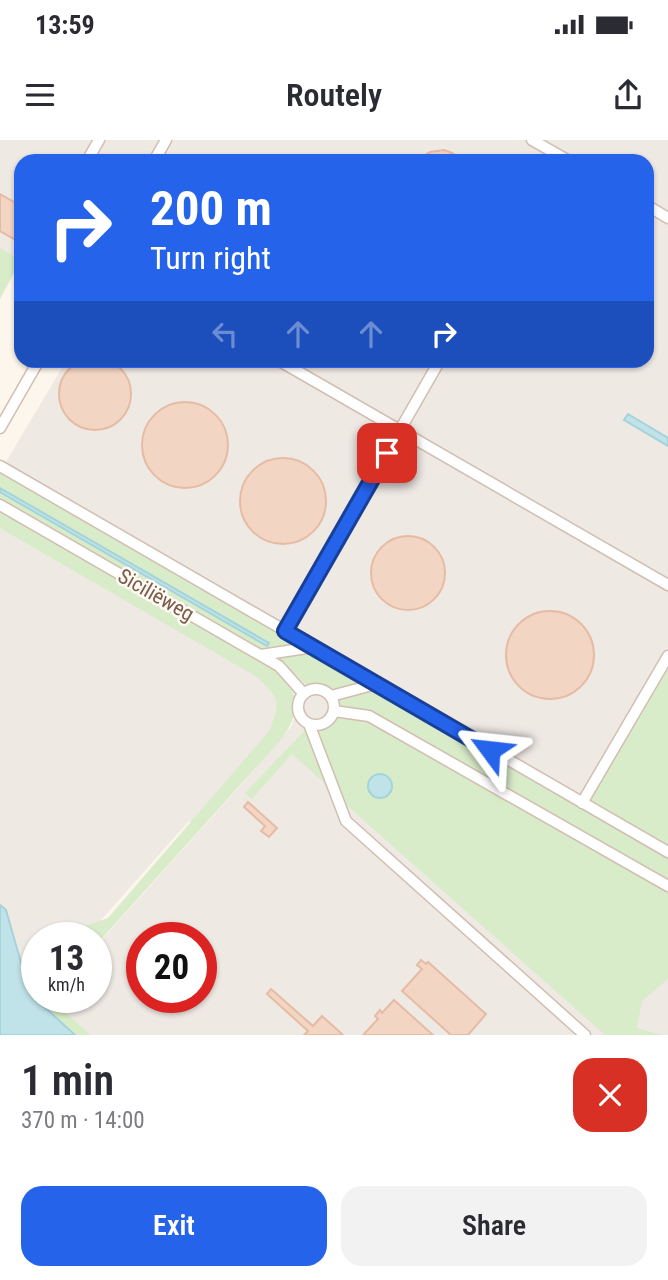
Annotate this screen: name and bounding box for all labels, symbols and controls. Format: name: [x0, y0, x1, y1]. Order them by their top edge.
text: 13:59: [35, 10, 95, 40]
icon: menu: [21, 76, 59, 114]
text: Routely: [286, 76, 382, 114]
icon: share: [609, 76, 647, 114]
text: 200 m: [150, 180, 272, 237]
icon: right: [35, 182, 126, 273]
text: Turn right: [150, 239, 271, 277]
icon: left: [206, 315, 244, 353]
icon: ahead: [279, 315, 317, 353]
icon: ahead: [352, 315, 390, 353]
icon: right: [425, 315, 463, 353]
pin: [357, 423, 417, 483]
icon: arrive: [368, 434, 406, 472]
street label: Siciliëweg: [114, 564, 198, 626]
position arrow: [453, 713, 527, 787]
speed limit sign: 20: [126, 922, 217, 1013]
text: 13: [49, 938, 84, 979]
text: km/h: [48, 974, 85, 995]
text: 1 min: [21, 1056, 114, 1105]
button: close: [573, 1058, 647, 1132]
text: 370 m · 14:00: [21, 1107, 145, 1134]
button: Exit: [21, 1186, 327, 1266]
button: Share: [341, 1186, 647, 1266]

